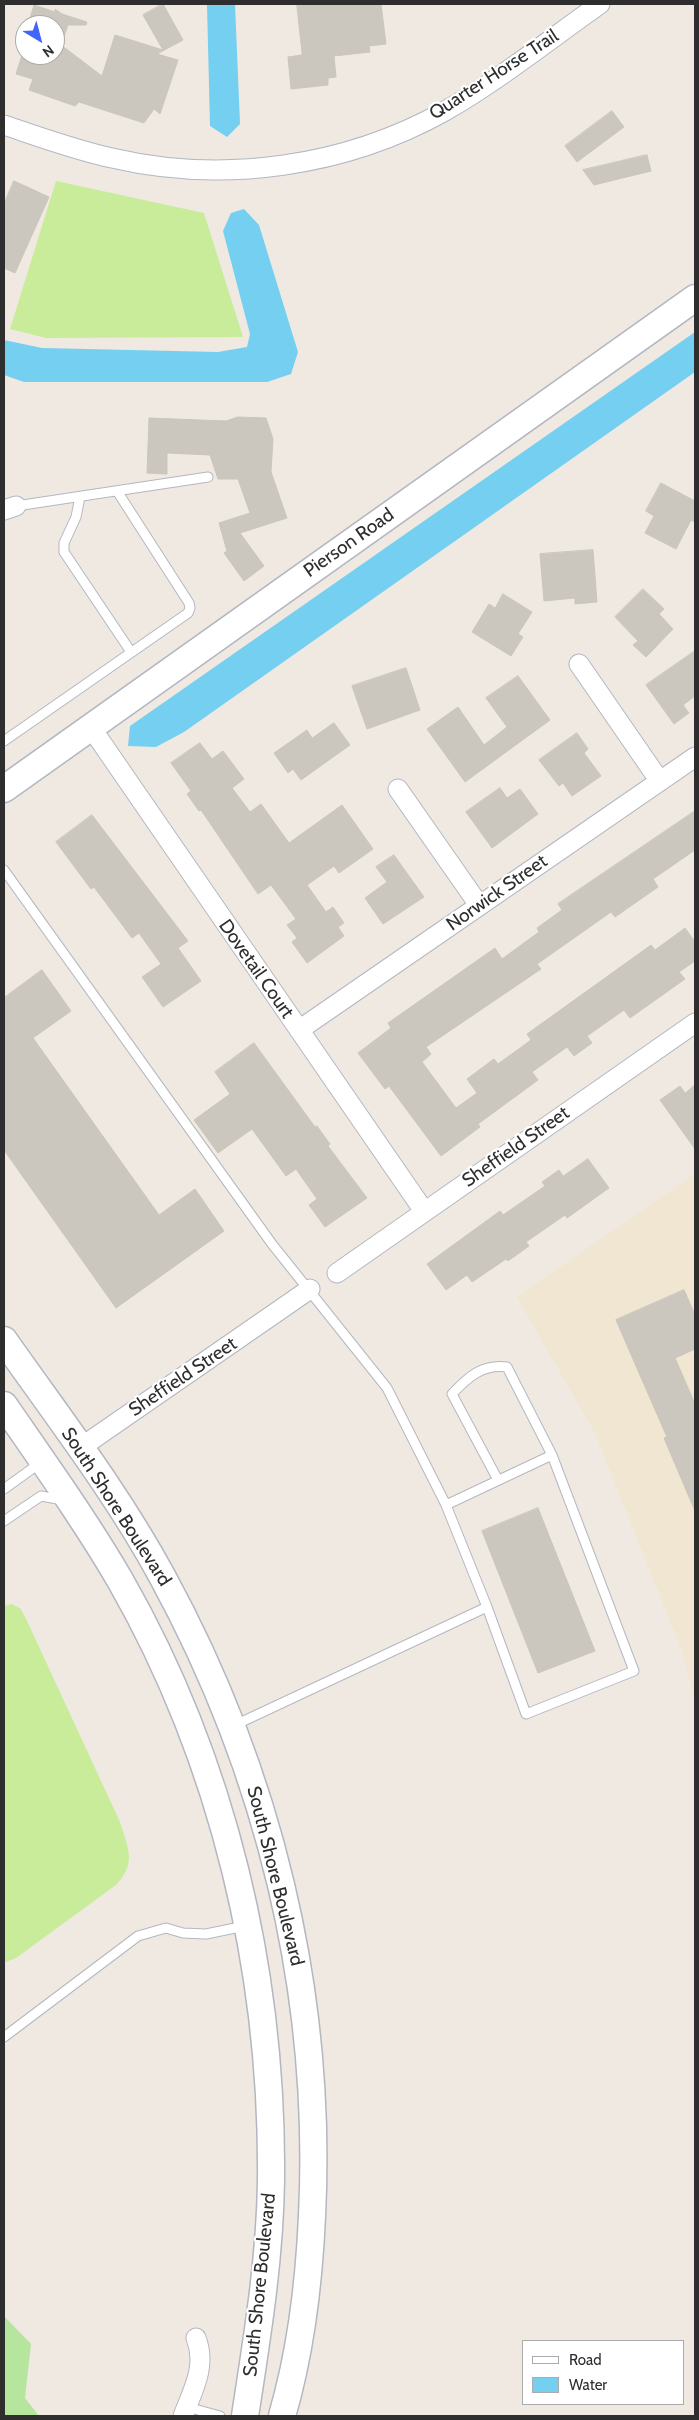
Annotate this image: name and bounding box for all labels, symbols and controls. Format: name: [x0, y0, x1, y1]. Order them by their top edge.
north arrow: [15, 15, 65, 65]
street label: Quarter Horse Trail: [425, 25, 563, 125]
text: N: [39, 41, 58, 61]
street label: Pierson Road: [299, 504, 399, 582]
street label: Norwick Street: [442, 850, 552, 936]
street label: Dovetail Court: [214, 915, 298, 1023]
street label: Sheffield Street: [458, 1102, 574, 1192]
street label: Sheffield Street: [125, 1332, 241, 1422]
street label: South Shore Boulevard: [56, 1423, 176, 1591]
street label: South Shore Boulevard: [242, 1784, 308, 1968]
street label: South Shore Boulevard: [239, 2192, 281, 2378]
legend: [522, 2340, 684, 2405]
text: Road: [569, 2351, 602, 2369]
text: Water: [569, 2376, 607, 2394]

